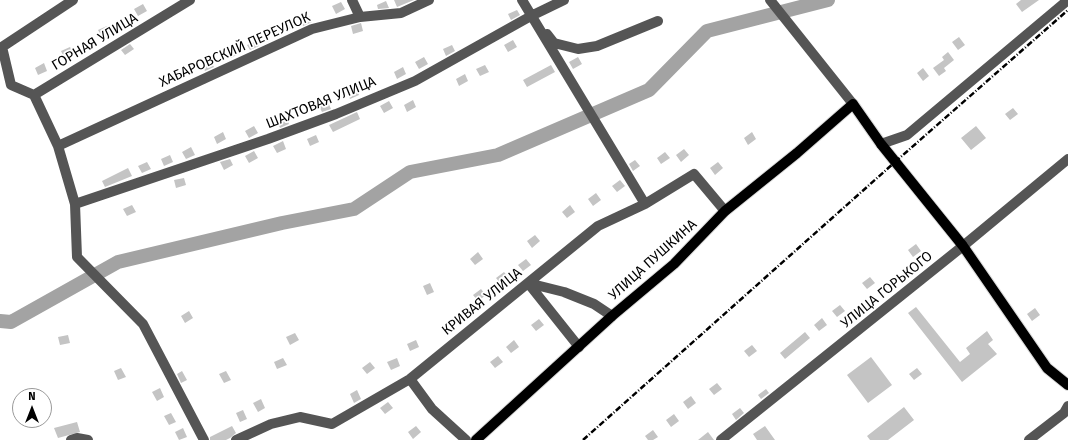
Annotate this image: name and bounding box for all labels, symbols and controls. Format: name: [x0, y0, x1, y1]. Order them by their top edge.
street label: ХАБАРОВСКИЙ ПЕРЕУЛОК: [157, 9, 313, 91]
street label: ГОРНАЯ УЛИЦА: [49, 10, 141, 74]
street label: ШАХТОВАЯ УЛИЦА: [264, 73, 378, 133]
street label: УЛИЦА ПУШКИНА: [606, 216, 700, 304]
street label: УЛИЦА ГОРЬКОГО: [838, 248, 936, 332]
street label: КРИВАЯ УЛИЦА: [439, 265, 525, 339]
north arrow: [12, 388, 52, 428]
text: N: [28, 390, 36, 403]

